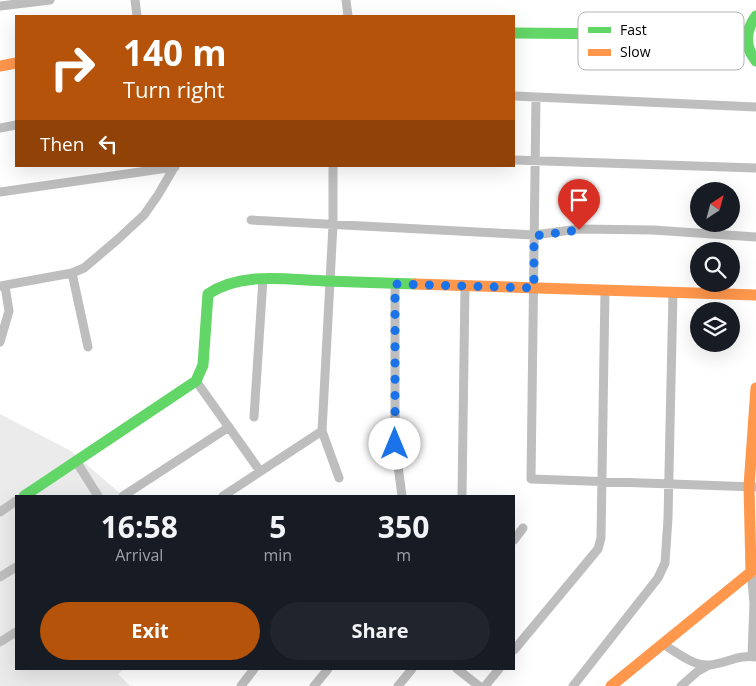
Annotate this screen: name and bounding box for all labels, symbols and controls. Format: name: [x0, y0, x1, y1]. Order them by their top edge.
legend: [578, 12, 744, 70]
text: Fast: [620, 20, 647, 39]
text: 140 m: [123, 29, 227, 76]
icon: right: [40, 35, 105, 100]
text: Slow: [620, 42, 651, 61]
text: Turn right: [123, 74, 225, 104]
icon: left: [94, 130, 122, 158]
text: Then: [40, 131, 84, 157]
pin: [558, 179, 600, 230]
north arrow: [690, 182, 740, 232]
map controls: [690, 182, 740, 352]
icon: arrive: [565, 186, 593, 214]
button: search: [690, 242, 740, 292]
button: layers: [690, 302, 740, 352]
position arrow: [368, 417, 420, 469]
text: 16:58: [101, 506, 178, 547]
text: 5: [269, 506, 286, 547]
text: 350: [378, 506, 429, 547]
text: Arrival: [115, 544, 163, 566]
text: min: [264, 544, 292, 566]
text: m: [396, 544, 411, 566]
button: Exit: [40, 602, 260, 660]
button: Share: [270, 602, 490, 660]

